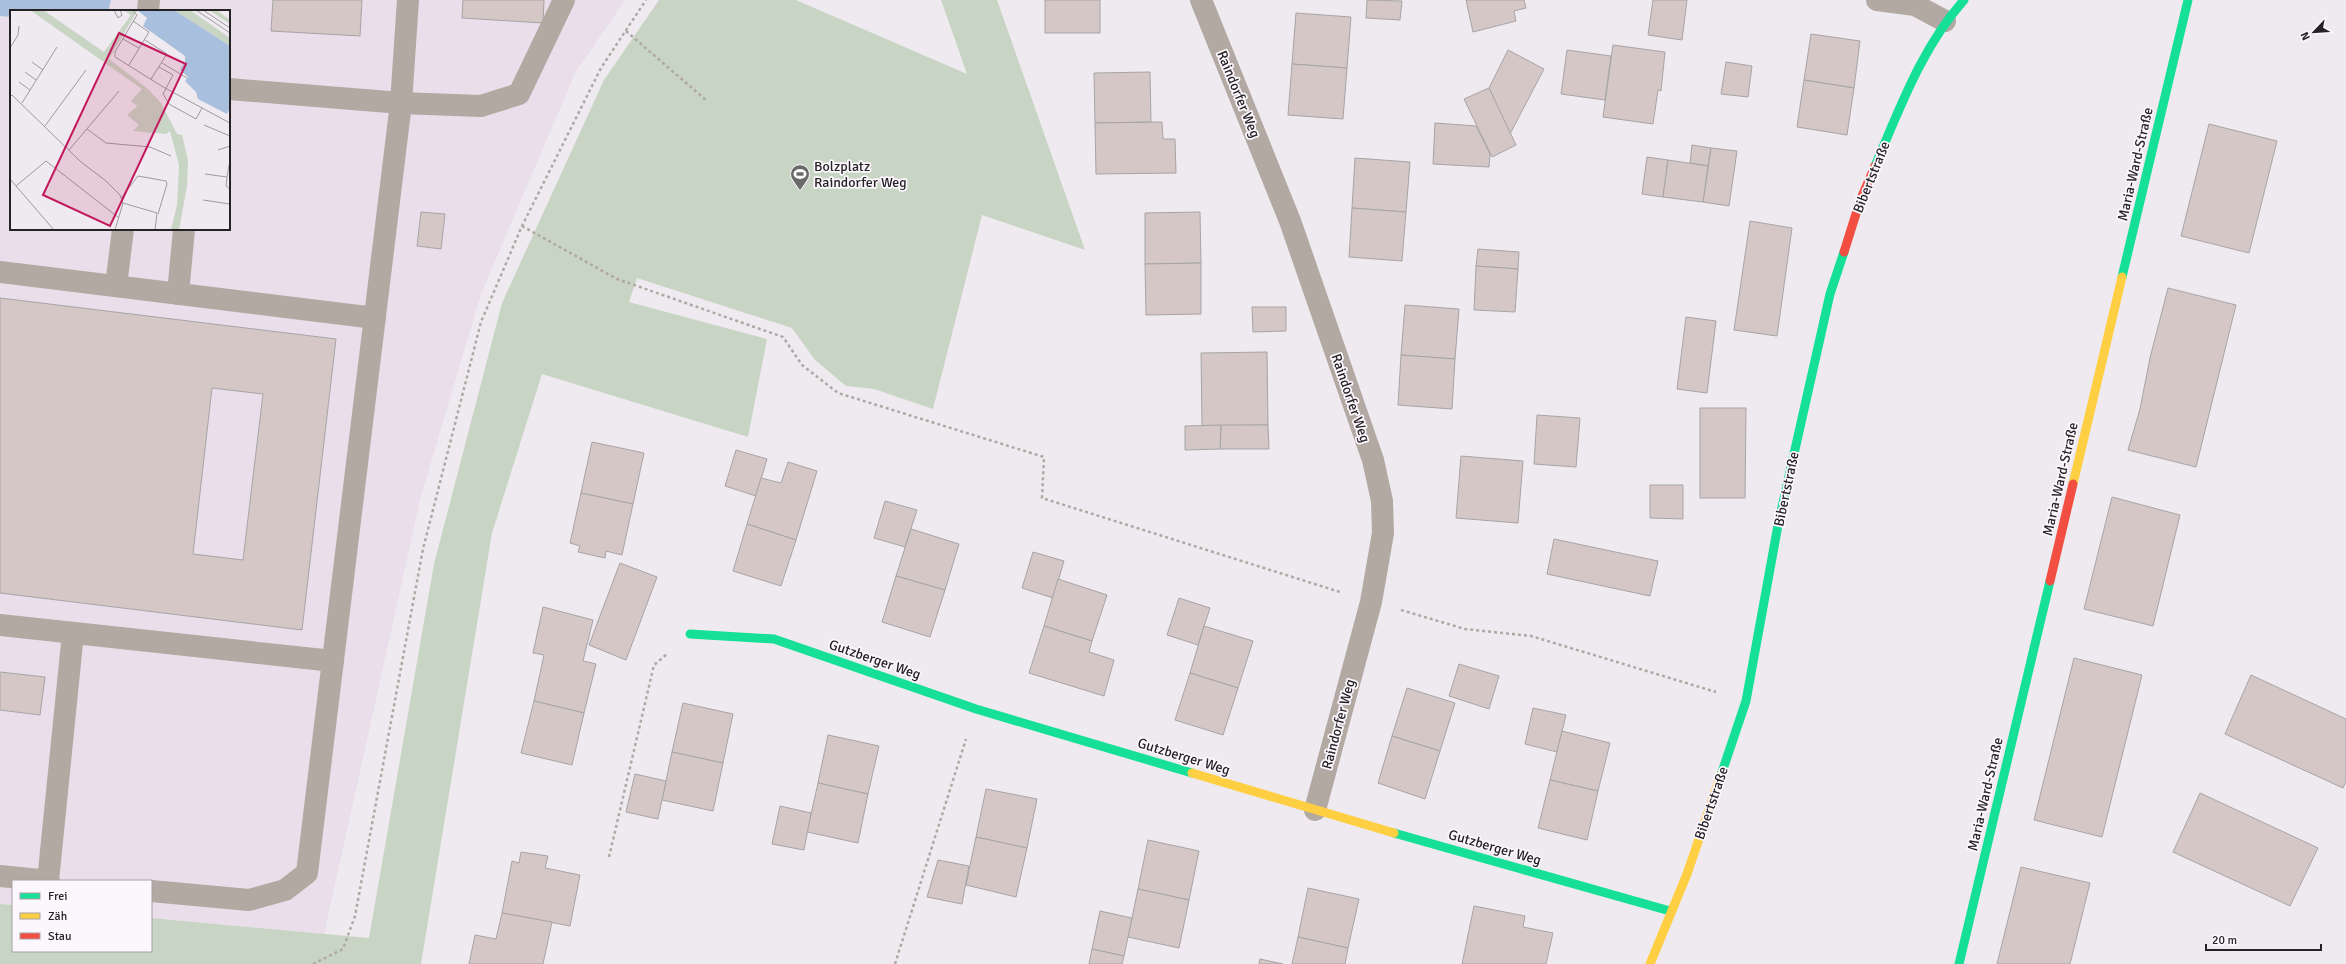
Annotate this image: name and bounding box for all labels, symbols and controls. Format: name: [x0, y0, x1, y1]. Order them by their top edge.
inset map: [10, 10, 230, 230]
north arrow: [2294, 12, 2334, 52]
text: N: [2298, 30, 2313, 42]
street label: Raindorfer Weg: [1213, 48, 1264, 140]
street label: Maria-Ward-Straße: [2114, 106, 2157, 223]
street label: Bibertstraße: [1849, 139, 1894, 216]
place label: Bolzplatz Raindorfer Weg: [814, 158, 907, 191]
sports icon: Bolzplatz Raindorfer Weg: [789, 163, 811, 191]
street label: Raindorfer Weg: [1327, 352, 1374, 445]
street label: Maria-Ward-Straße: [2039, 421, 2082, 538]
street label: Bibertstraße: [1770, 450, 1803, 528]
street label: Gutzberger Weg: [827, 636, 923, 683]
street label: Raindorfer Weg: [1318, 677, 1359, 771]
street label: Gutzberger Weg: [1136, 734, 1232, 779]
street label: Maria-Ward-Straße: [1964, 736, 2007, 853]
street label: Bibertstraße: [1691, 764, 1732, 842]
street label: Gutzberger Weg: [1446, 826, 1543, 869]
legend: [12, 880, 152, 952]
text: Frei: [48, 889, 67, 904]
text: Zäh: [48, 909, 67, 924]
scale bar: [2206, 926, 2321, 952]
text: Stau: [48, 929, 72, 944]
text: 20 m: [2212, 933, 2237, 948]

